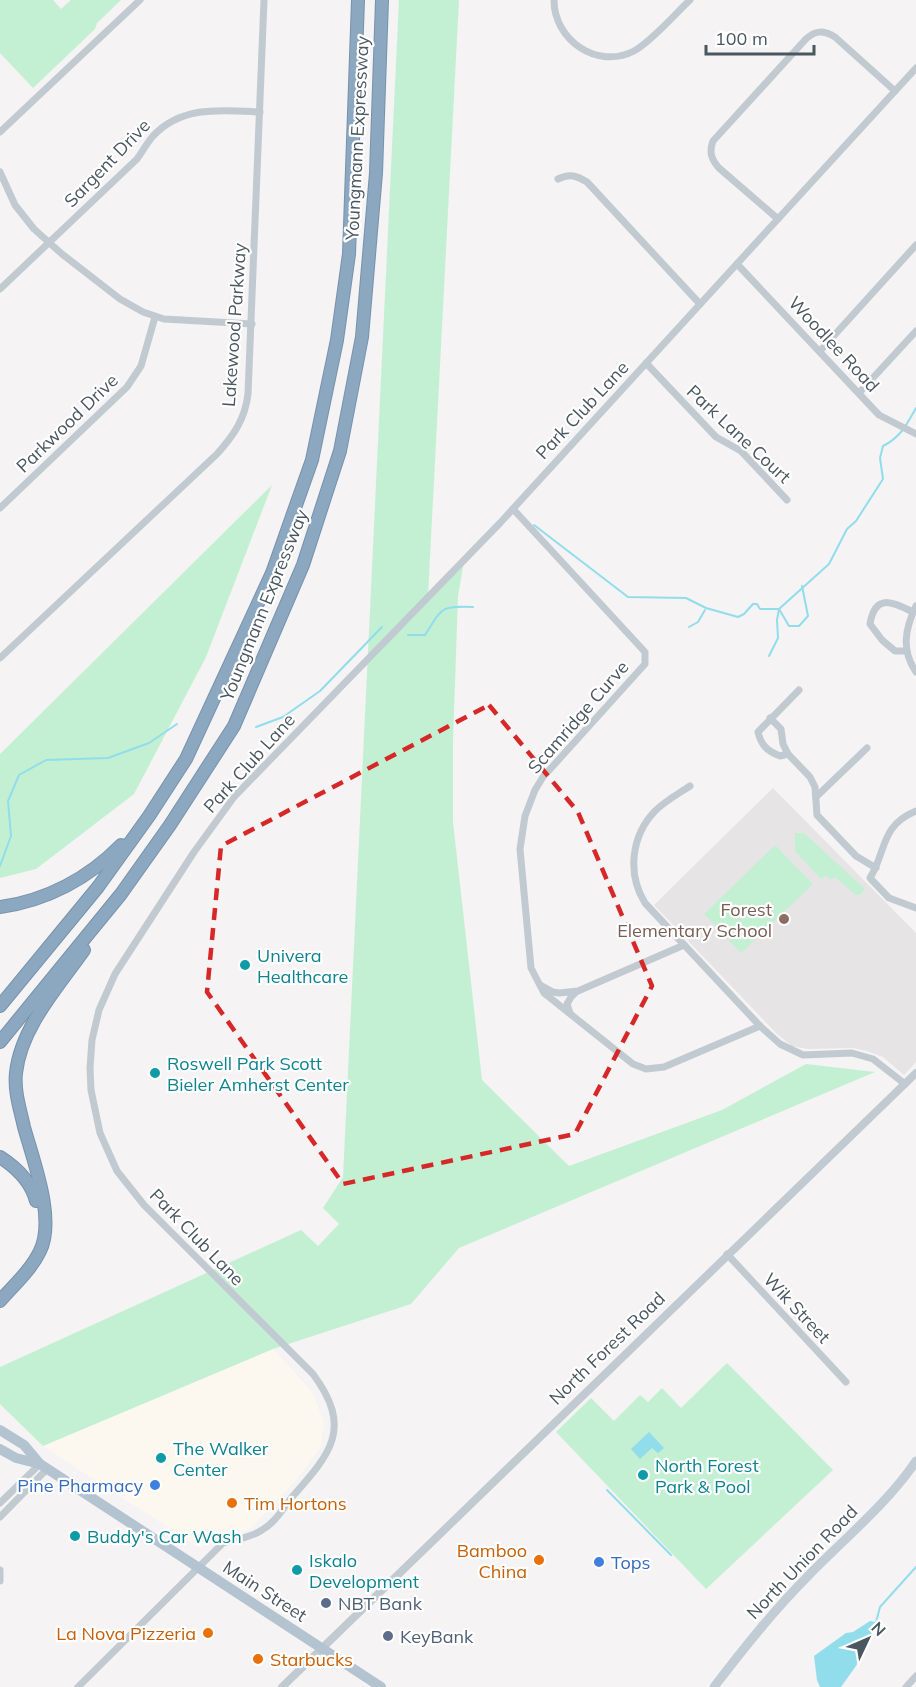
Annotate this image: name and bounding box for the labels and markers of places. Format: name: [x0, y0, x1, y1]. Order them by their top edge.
place label: Forest Elementary School: [617, 898, 772, 942]
marker: Forest Elementary School: [777, 912, 791, 926]
place label: Univera Healthcare: [257, 944, 348, 988]
marker: Univera Healthcare: [238, 958, 252, 972]
place label: Roswell Park Scott Bieler Amherst Center: [167, 1052, 349, 1096]
marker: Roswell Park Scott Bieler Amherst Center: [148, 1066, 162, 1080]
place label: The Walker Center: [173, 1437, 269, 1481]
marker: The Walker Center: [154, 1451, 168, 1465]
place label: North Forest Park & Pool: [655, 1454, 759, 1498]
marker: North Forest Park & Pool: [636, 1468, 650, 1482]
place label: Pine Pharmacy: [17, 1474, 143, 1497]
marker: Pine Pharmacy: [148, 1478, 162, 1492]
place label: Tim Hortons: [244, 1492, 347, 1515]
marker: Tim Hortons: [225, 1496, 239, 1510]
place label: Buddy's Car Wash: [87, 1525, 242, 1548]
marker: Buddy's Car Wash: [68, 1529, 82, 1543]
place label: Bamboo China: [457, 1539, 527, 1583]
place label: Iskalo Development: [309, 1549, 419, 1593]
place label: Tops: [611, 1551, 651, 1574]
marker: Bamboo China: [532, 1553, 546, 1567]
marker: Tops: [592, 1555, 606, 1569]
marker: Iskalo Development: [290, 1563, 304, 1577]
place label: NBT Bank: [338, 1592, 423, 1615]
marker: NBT Bank: [319, 1596, 333, 1610]
place label: La Nova Pizzeria: [56, 1622, 196, 1645]
place label: KeyBank: [400, 1625, 474, 1648]
marker: La Nova Pizzeria: [201, 1626, 215, 1640]
marker: KeyBank: [381, 1629, 395, 1643]
place label: Starbucks: [270, 1648, 353, 1671]
marker: Starbucks: [251, 1652, 265, 1666]

